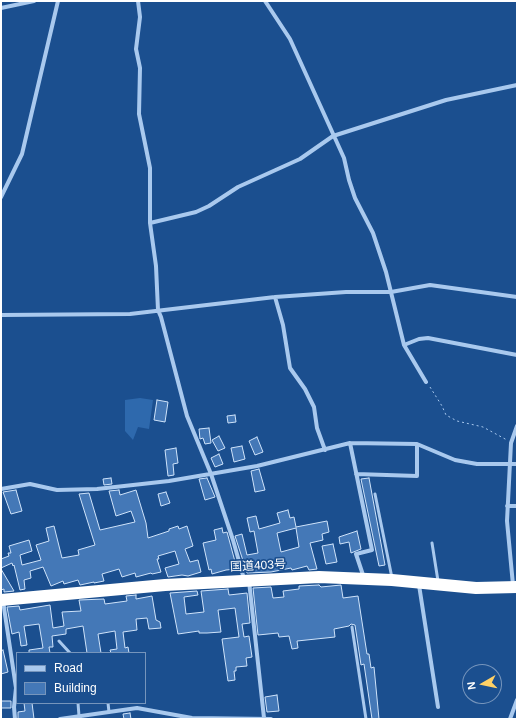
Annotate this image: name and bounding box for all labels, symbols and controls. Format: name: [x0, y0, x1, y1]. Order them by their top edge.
street label: 国道403号: [230, 557, 286, 575]
legend: [16, 652, 146, 704]
text: Road: [54, 661, 83, 675]
north arrow: [462, 664, 502, 704]
text: Building: [54, 681, 97, 695]
text: N: [465, 681, 478, 691]

